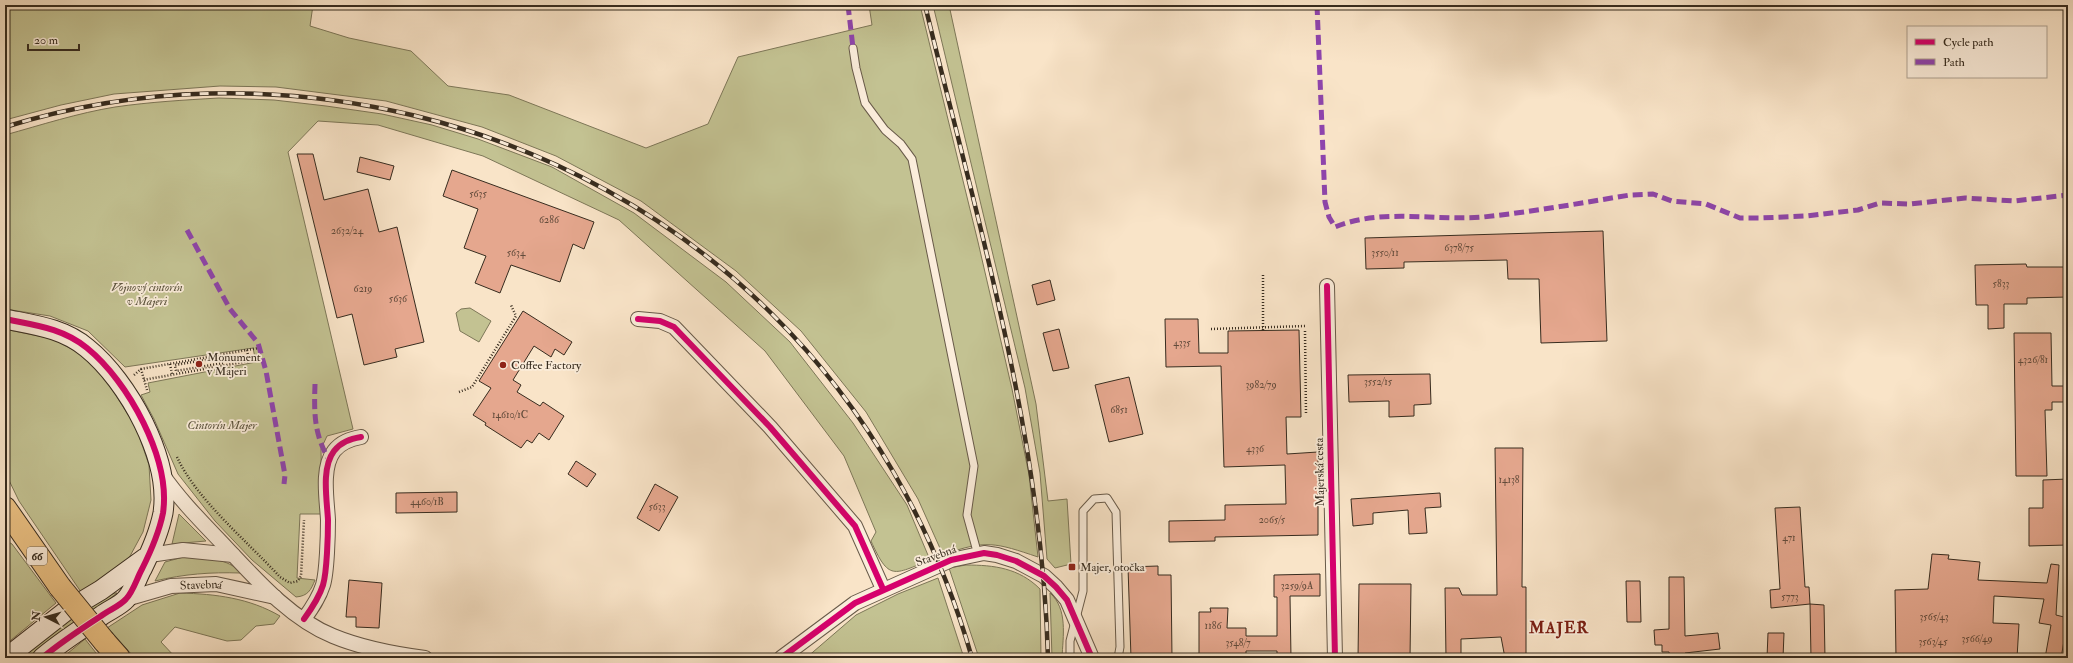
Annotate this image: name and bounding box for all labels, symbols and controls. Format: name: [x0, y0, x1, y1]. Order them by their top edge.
scale bar: [28, 26, 79, 52]
legend: [1907, 26, 2047, 78]
text: 20 m: [34, 33, 59, 48]
text: Cycle path: [1943, 35, 1994, 50]
text: Path: [1943, 55, 1966, 70]
house number: 5635: [469, 188, 487, 200]
house number: 6286: [539, 214, 560, 226]
house number: 2632/24: [331, 225, 364, 237]
house number: 6378/75: [1444, 242, 1474, 254]
house number: 5634: [507, 247, 526, 259]
house number: 3550/11: [1371, 247, 1399, 259]
house number: 5833: [1993, 278, 2010, 290]
park label: Vojnový cintorín v Majeri: [111, 280, 183, 309]
house number: 6219: [354, 283, 372, 295]
house number: 5636: [389, 293, 408, 305]
house number: 4335: [1173, 337, 1191, 349]
place label: Monument v Majeri: [206, 350, 261, 379]
house number: 4326/81: [2018, 354, 2049, 366]
place label: Coffee Factory: [511, 358, 582, 373]
marker: Monument v Majeri: [194, 359, 204, 369]
marker: Coffee Factory: [498, 360, 508, 370]
house number: 3552/15: [1364, 376, 1393, 388]
house number: 3982/79: [1245, 379, 1277, 391]
house number: 6851: [1110, 404, 1128, 416]
house number: 14610/1C: [492, 409, 528, 421]
park label: Cintorín Majer: [187, 418, 257, 433]
street label: Majerská cesta: [1312, 436, 1328, 507]
house number: 4336: [1246, 443, 1265, 455]
house number: 14138: [1498, 474, 1520, 486]
house number: 4460/1B: [410, 496, 444, 508]
house number: 5633: [648, 501, 666, 513]
house number: 2065/5: [1259, 514, 1286, 526]
house number: 471: [1782, 532, 1796, 544]
street label: Stavebná: [914, 541, 959, 570]
road number: 66: [27, 547, 47, 565]
place label: Majer, otočka: [1080, 560, 1146, 575]
marker: Majer, otočka: [1067, 562, 1077, 572]
street label: Stavebná: [180, 576, 225, 593]
house number: 3259/9A: [1281, 580, 1314, 592]
house number: 5773: [1781, 591, 1799, 603]
north arrow: [26, 597, 66, 637]
text: N: [29, 609, 44, 623]
house number: 3565/43: [1919, 611, 1949, 623]
district label: MAJER: [1528, 618, 1589, 639]
house number: 1186: [1205, 620, 1222, 632]
house number: 3566/49: [1961, 633, 1993, 645]
house number: 3563/45: [1918, 636, 1948, 648]
house number: 3548/7: [1225, 637, 1251, 649]

